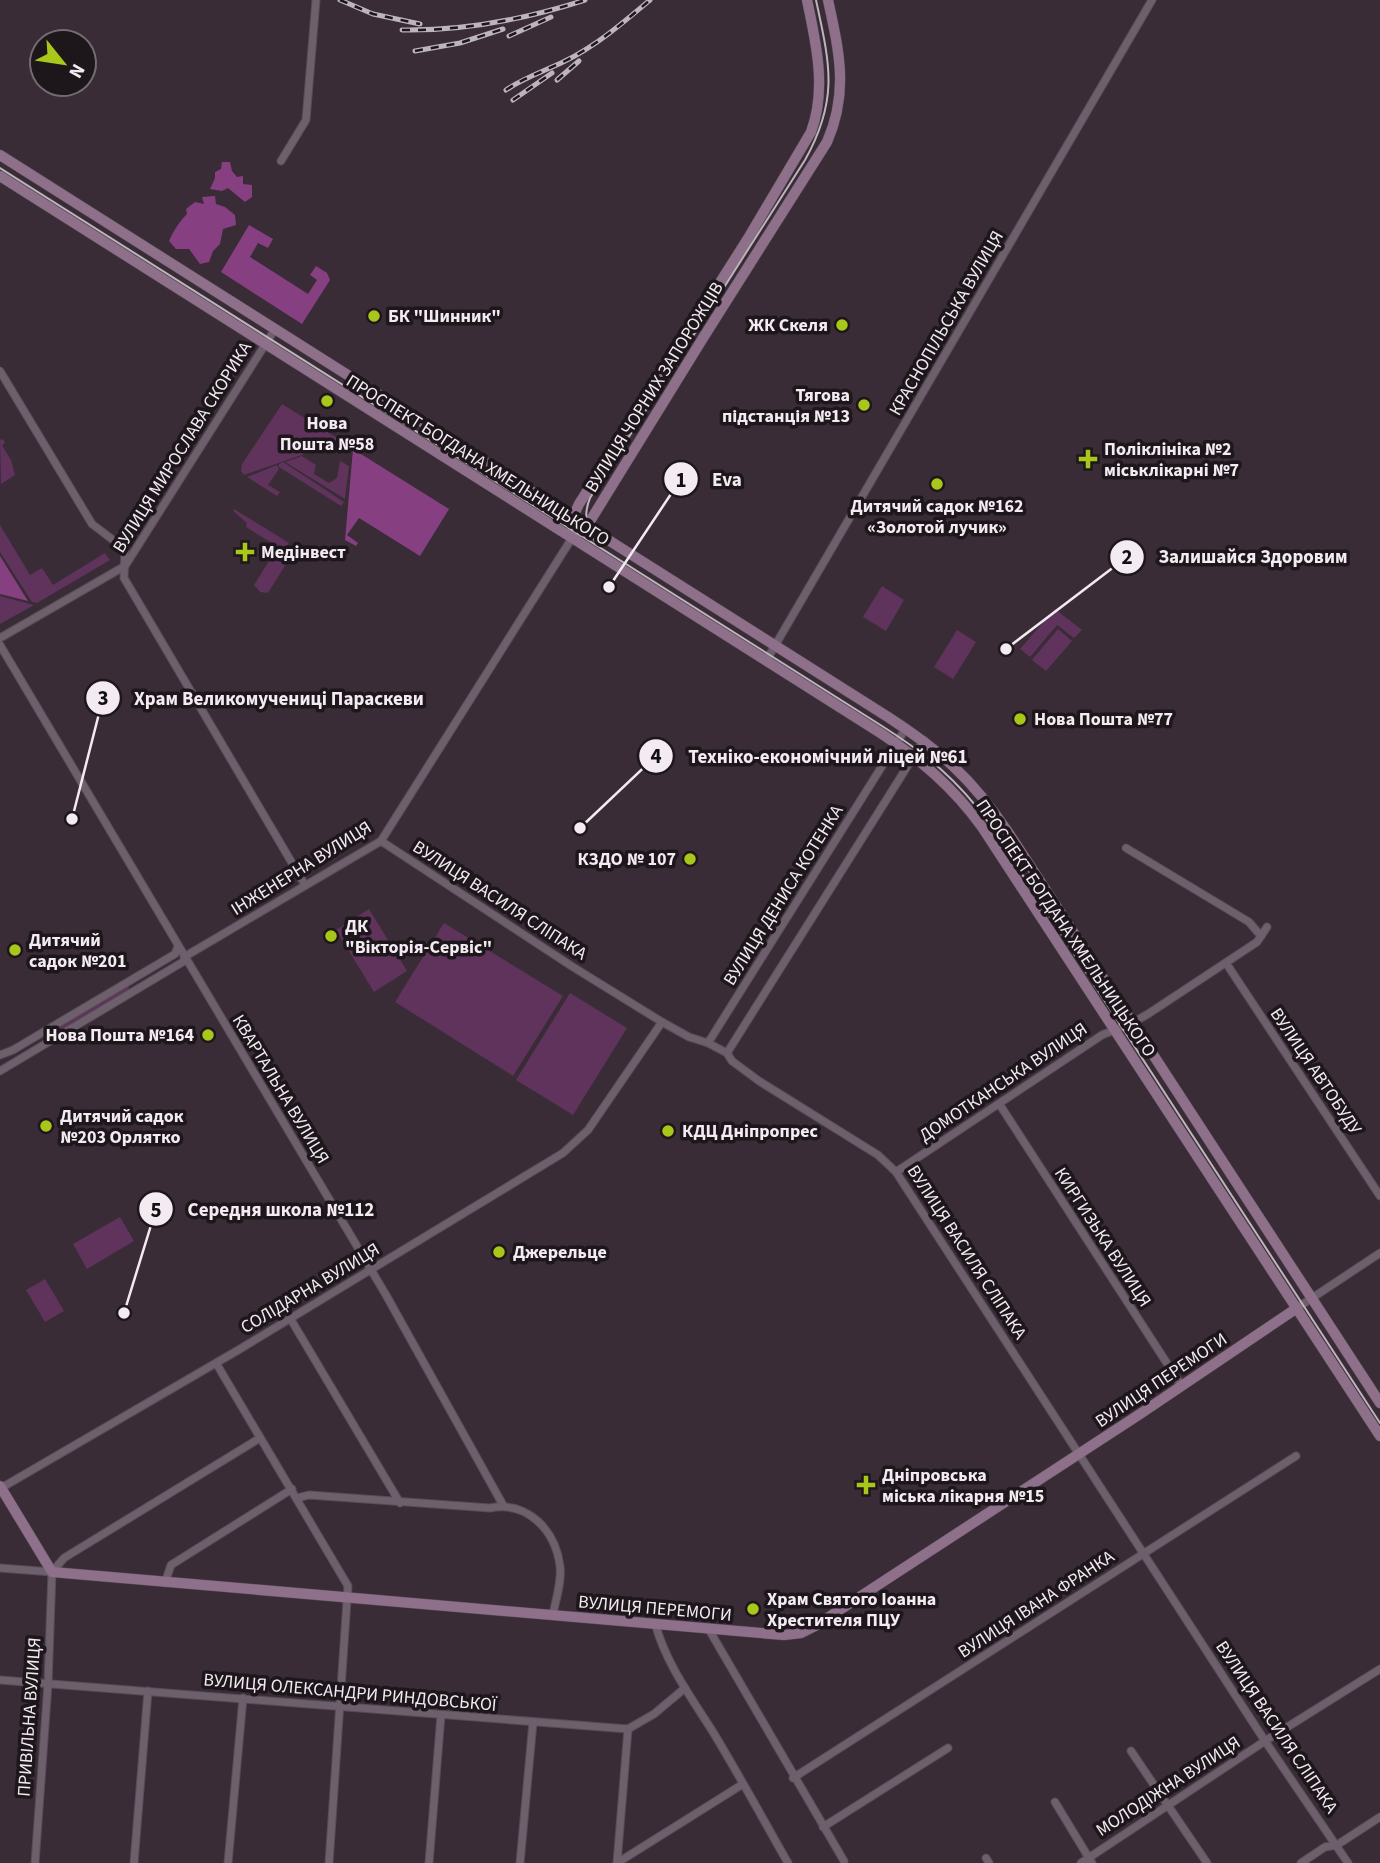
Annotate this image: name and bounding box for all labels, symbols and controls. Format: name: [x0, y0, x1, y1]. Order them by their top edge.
north arrow: [28, 28, 98, 98]
text: N: [62, 59, 91, 83]
street label: КРАСНОПІЛЬСЬКА ВУЛИЦЯ: [883, 226, 1010, 420]
street label: ВУЛИЦЯ ЧОРНИХ ЗАПОРОЖЦІВ: [579, 277, 730, 497]
place label: БК "Шинник": [388, 304, 501, 329]
marker: БК "Шинник": [366, 308, 382, 324]
place label: ЖК Скеля: [748, 313, 828, 338]
marker: ЖК Скеля: [834, 317, 850, 333]
street label: ВУЛИЦЯ МИРОСЛАВА СКОРИКА: [107, 337, 258, 558]
street label: ПРОСПЕКТ БОГДАНА ХМЕЛЬНИЦЬКОГО: [341, 369, 614, 552]
place label: Тягова пiдстанцiя №13: [722, 383, 850, 429]
marker: Нова Пошта №58: [319, 393, 335, 409]
marker: Тягова пiдстанцiя №13: [856, 397, 872, 413]
place label: Нова Пошта №58: [280, 411, 374, 457]
place label: Поліклініка №2 міськлікарні №7: [1104, 437, 1239, 483]
marker: Поліклініка №2 міськлікарні №7: [1078, 449, 1098, 469]
callout: Eva: [664, 459, 756, 499]
text: 1: [675, 465, 687, 495]
text: Eva: [712, 467, 742, 494]
marker: Дитячий садок №162 «Золотой лучик»: [929, 476, 945, 492]
place label: Дитячий садок №162 «Золотой лучик»: [850, 494, 1024, 540]
callout: Залишайся Здоровим: [1109, 537, 1361, 577]
place label: Медінвест: [261, 540, 346, 565]
marker: Медінвест: [235, 542, 255, 562]
text: 2: [1121, 542, 1133, 572]
text: Залишайся Здоровим: [1158, 544, 1348, 571]
callout: Храм Великомучениці Параскеви: [85, 678, 438, 718]
text: 3: [97, 683, 109, 713]
text: Храм Великомучениці Параскеви: [134, 686, 424, 713]
place label: Нова Пошта №77: [1034, 707, 1173, 732]
marker: Нова Пошта №77: [1012, 711, 1028, 727]
callout: Техніко-економічний ліцей №61: [639, 736, 981, 776]
text: 4: [650, 741, 662, 771]
text: Техніко-економічний ліцей №61: [688, 744, 968, 771]
street label: ПРОСПЕКТ БОГДАНА ХМЕЛЬНИЦЬКОГО: [970, 794, 1162, 1062]
street label: ВУЛИЦЯ ДЕНИСА КОТЕНКА: [718, 800, 849, 990]
street label: ІНЖЕНЕРНА ВУЛИЦЯ: [226, 815, 376, 922]
street label: ВУЛИЦЯ ВАСИЛЯ СЛІПАКА: [408, 835, 592, 966]
place label: КЗДО № 107: [578, 847, 676, 872]
marker: КЗДО № 107: [682, 851, 698, 867]
place label: ДК "Вікторія-Сервіс": [345, 914, 492, 960]
place label: Дитячий садок №201: [29, 928, 127, 974]
marker: ДК "Вікторія-Сервіс": [323, 928, 339, 944]
marker: Дитячий садок №201: [7, 942, 23, 958]
street label: ВУЛИЦЯ АВТОБУДУ: [1264, 1003, 1368, 1140]
street label: КВАРТАЛЬНА ВУЛИЦЯ: [226, 1010, 335, 1169]
street label: ДОМОТКАНСЬКА ВУЛИЦЯ: [914, 1017, 1092, 1148]
place label: Нова Пошта №164: [45, 1023, 194, 1048]
marker: Нова Пошта №164: [200, 1027, 216, 1043]
place label: Дитячий садок №203 Орлятко: [60, 1104, 184, 1150]
marker: Дитячий садок №203 Орлятко: [38, 1118, 54, 1134]
place label: КДЦ Дніпропрес: [682, 1119, 819, 1144]
marker: КДЦ Дніпропрес: [660, 1123, 676, 1139]
street label: ВУЛИЦЯ ВАСИЛЯ СЛІПАКА: [901, 1160, 1033, 1344]
street label: КИРГИЗЬКА ВУЛИЦЯ: [1048, 1163, 1157, 1312]
callout: Середня школа №112: [138, 1189, 388, 1229]
text: 5: [150, 1195, 162, 1225]
text: Середня школа №112: [188, 1197, 374, 1224]
street label: СОЛІДАРНА ВУЛИЦЯ: [236, 1237, 384, 1340]
place label: Джерельце: [513, 1240, 607, 1265]
marker: Джерельце: [491, 1244, 507, 1260]
street label: ВУЛИЦЯ ПЕРЕМОГИ: [1090, 1327, 1232, 1434]
place label: Дніпровська міська лікарня №15: [882, 1463, 1044, 1509]
marker: Дніпровська міська лікарня №15: [856, 1475, 876, 1495]
street label: ВУЛИЦЯ ІВАНА ФРАНКА: [953, 1544, 1120, 1664]
place label: Храм Святого Іоанна Хрестителя ПЦУ: [767, 1587, 936, 1633]
street label: ВУЛИЦЯ ПЕРЕМОГИ: [577, 1589, 733, 1628]
marker: Храм Святого Іоанна Хрестителя ПЦУ: [745, 1601, 761, 1617]
street label: ПРИВІЛЬНА ВУЛИЦЯ: [11, 1636, 48, 1798]
street label: ВУЛИЦЯ ВАСИЛЯ СЛІПАКА: [1209, 1636, 1344, 1819]
street label: ВУЛИЦЯ ОЛЕКСАНДРИ РИНДОВСЬКОЇ: [202, 1667, 499, 1718]
street label: МОЛОДІЖНА ВУЛИЦЯ: [1091, 1730, 1245, 1843]

